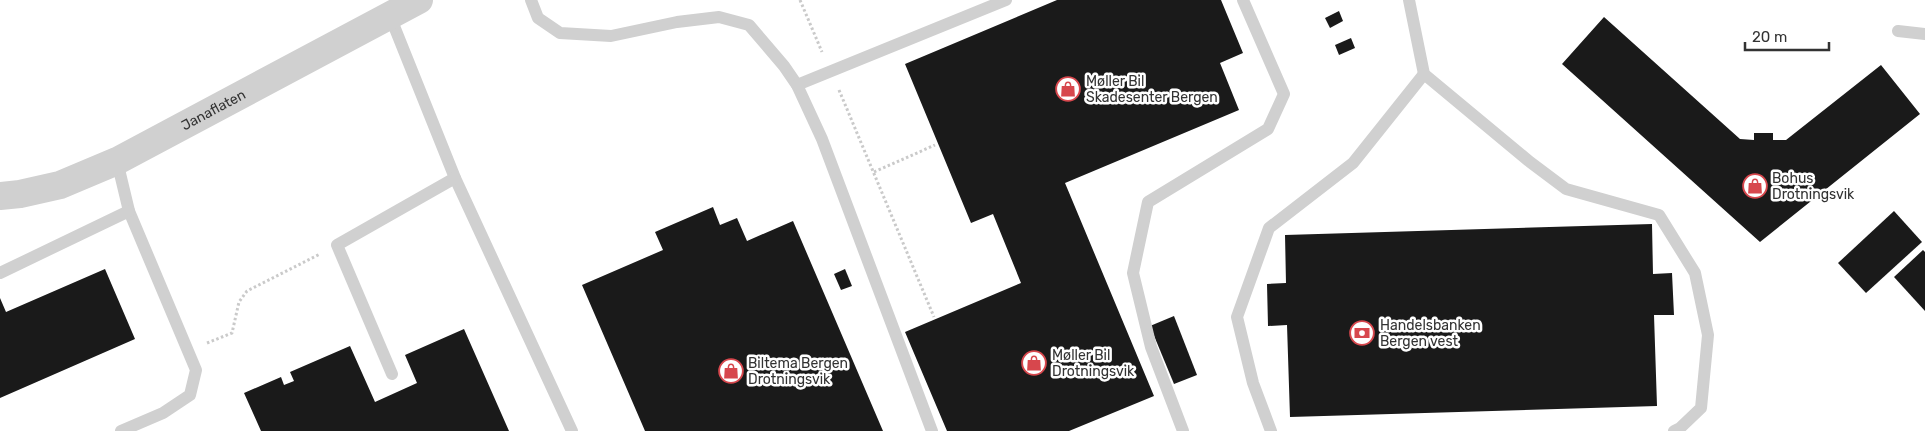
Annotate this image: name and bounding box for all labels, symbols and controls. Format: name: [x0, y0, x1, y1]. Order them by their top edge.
scale bar: [1745, 20, 1829, 52]
text: 20 m: [1752, 28, 1787, 46]
place label: Møller Bil Skadesenter Bergen: [1086, 73, 1218, 106]
shop icon: Møller Bil Skadesenter Bergen: [1055, 76, 1081, 102]
street label: Janaflaten: [178, 86, 248, 134]
place label: Bohus Drotningsvik: [1772, 170, 1855, 203]
shop icon: Bohus Drotningsvik: [1742, 173, 1768, 199]
place label: Handelsbanken Bergen vest: [1380, 317, 1481, 350]
bank icon: Handelsbanken Bergen vest: [1349, 320, 1375, 346]
place label: Møller Bil Drotningsvik: [1052, 347, 1135, 380]
shop icon: Møller Bil Drotningsvik: [1021, 350, 1047, 376]
place label: Biltema Bergen Drotningsvik: [748, 355, 848, 388]
shop icon: Biltema Bergen Drotningsvik: [718, 358, 744, 384]

